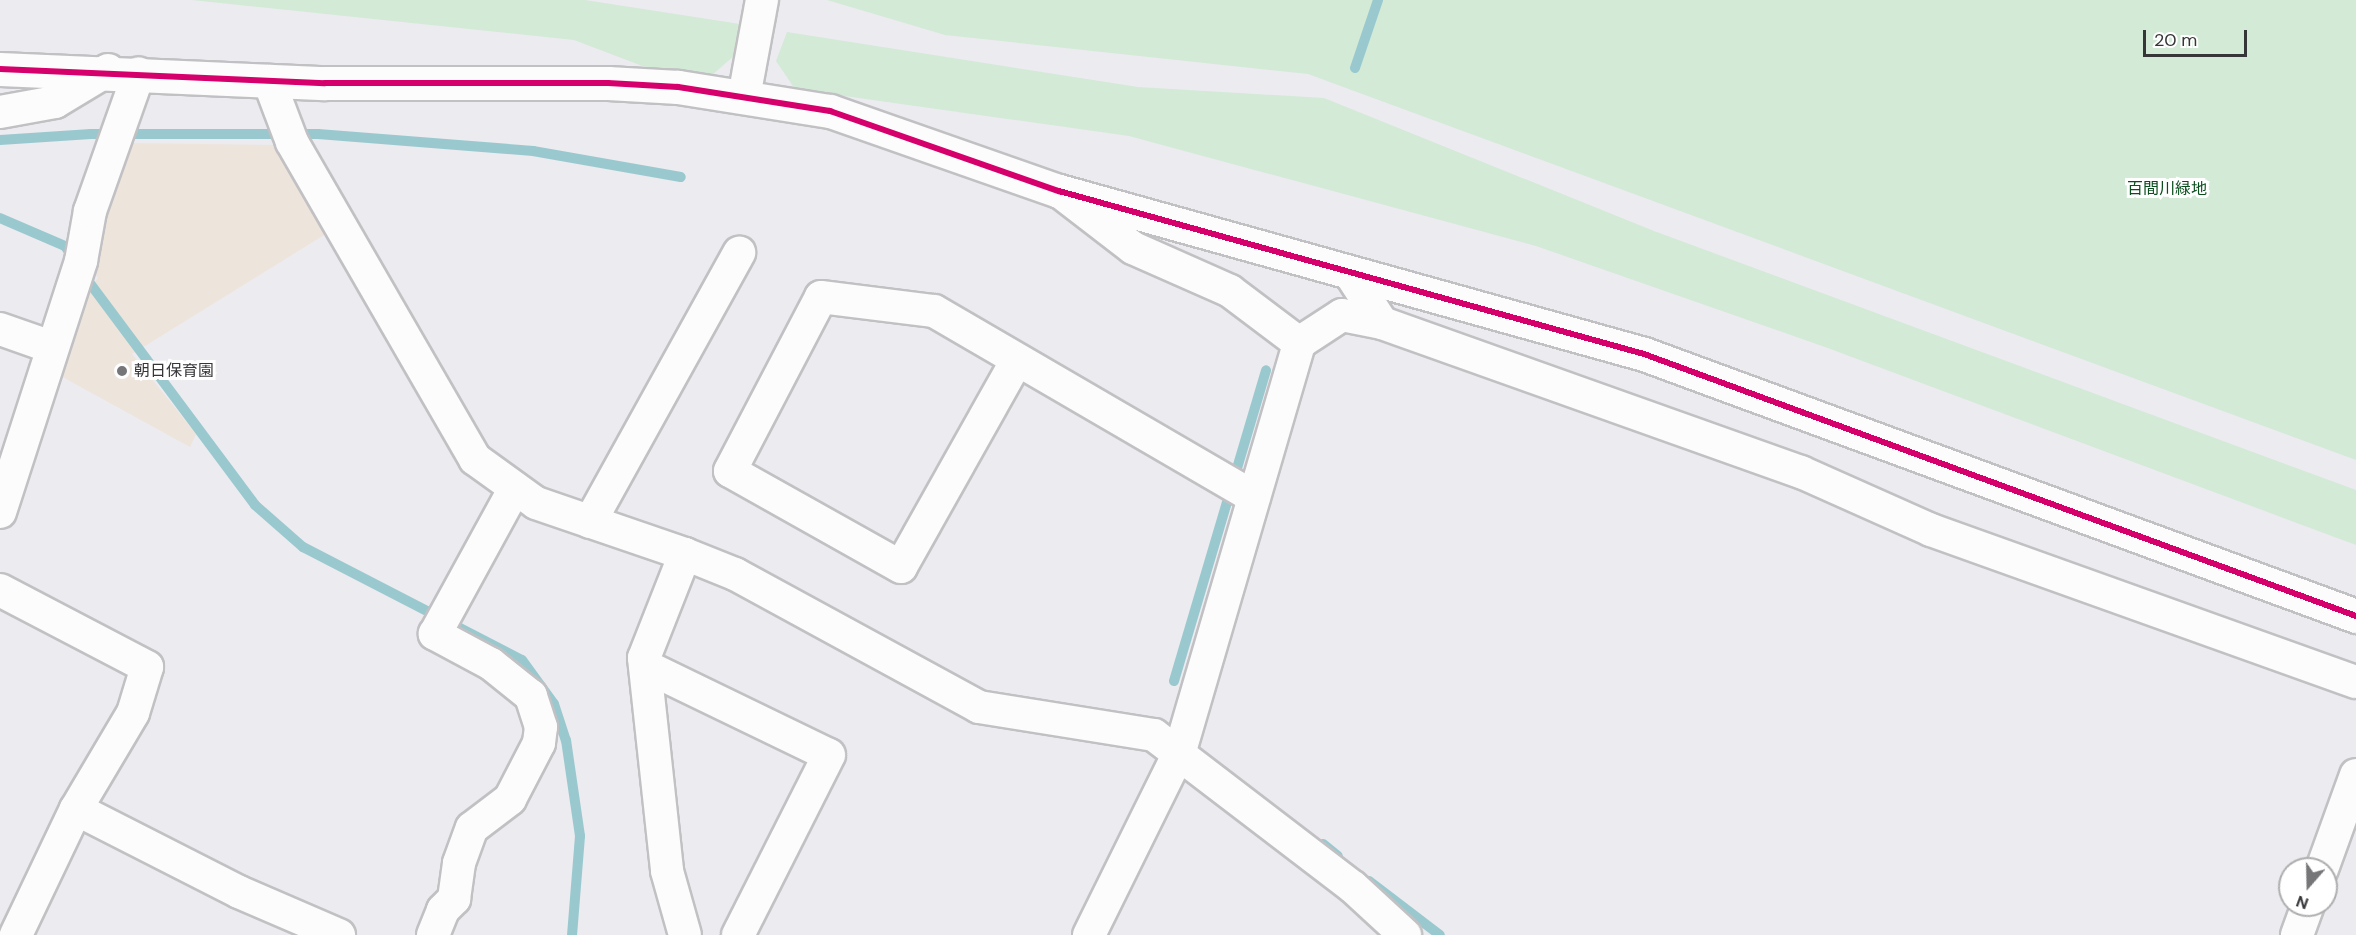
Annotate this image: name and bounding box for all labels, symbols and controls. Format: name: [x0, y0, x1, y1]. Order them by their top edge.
scale bar: [2146, 18, 2250, 56]
text: 20 m: [2154, 28, 2197, 52]
park label: 百間川緑地: [2127, 179, 2207, 199]
place label: 朝日保育園: [134, 361, 214, 381]
marker: 朝日保育園: [115, 364, 129, 378]
north arrow: [2278, 857, 2338, 917]
text: N: [2293, 891, 2311, 914]

